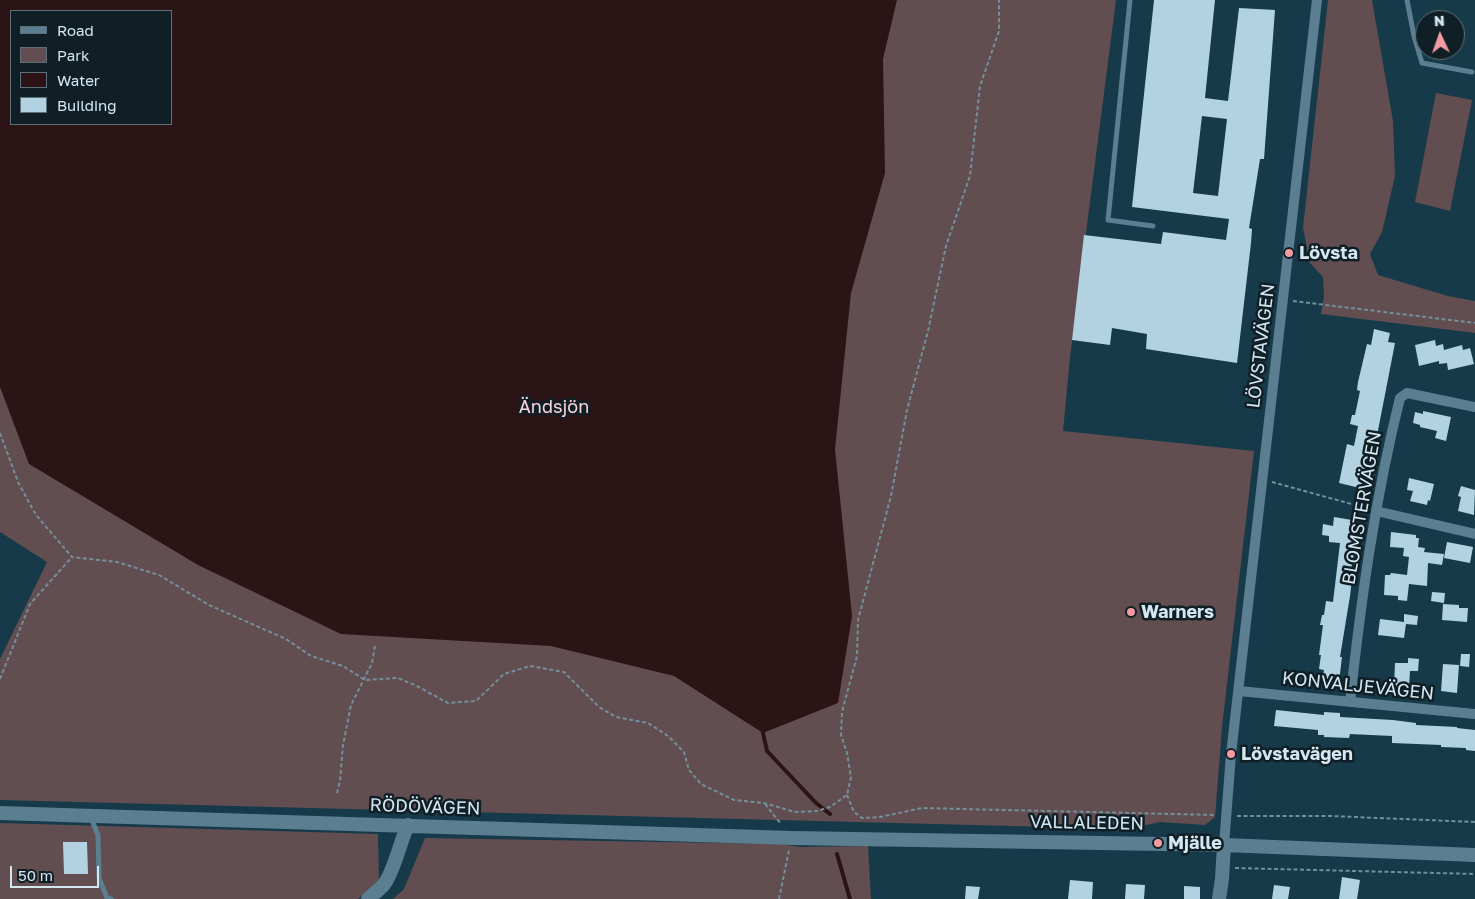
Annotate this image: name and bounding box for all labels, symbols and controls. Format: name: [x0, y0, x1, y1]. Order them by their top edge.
legend: [10, 10, 172, 125]
north arrow: [1415, 10, 1465, 60]
text: N: [1433, 12, 1445, 29]
text: Road: [57, 21, 94, 39]
text: Park: [57, 46, 89, 64]
text: Water: [57, 71, 100, 89]
text: Building: [57, 96, 117, 114]
place label: Lövsta: [1299, 242, 1358, 264]
marker: Lövsta: [1283, 247, 1295, 259]
street label: LÖVSTAVÄGEN: [1243, 283, 1279, 409]
park label: Ändsjön: [519, 396, 589, 418]
street label: BLOMSTERVÄGEN: [1338, 430, 1386, 586]
place label: Warners: [1141, 601, 1214, 623]
marker: Warners: [1125, 606, 1137, 618]
street label: KONVALJEVÄGEN: [1281, 667, 1435, 705]
place label: Lövstavägen: [1241, 743, 1353, 765]
marker: Lövstavägen: [1225, 748, 1237, 760]
street label: RÖDÖVÄGEN: [369, 794, 481, 820]
street label: VALLALEDEN: [1030, 811, 1144, 835]
place label: Mjälle: [1168, 832, 1222, 854]
marker: Mjälle: [1152, 837, 1164, 849]
scale bar: [12, 856, 101, 888]
text: 50 m: [18, 866, 53, 884]

